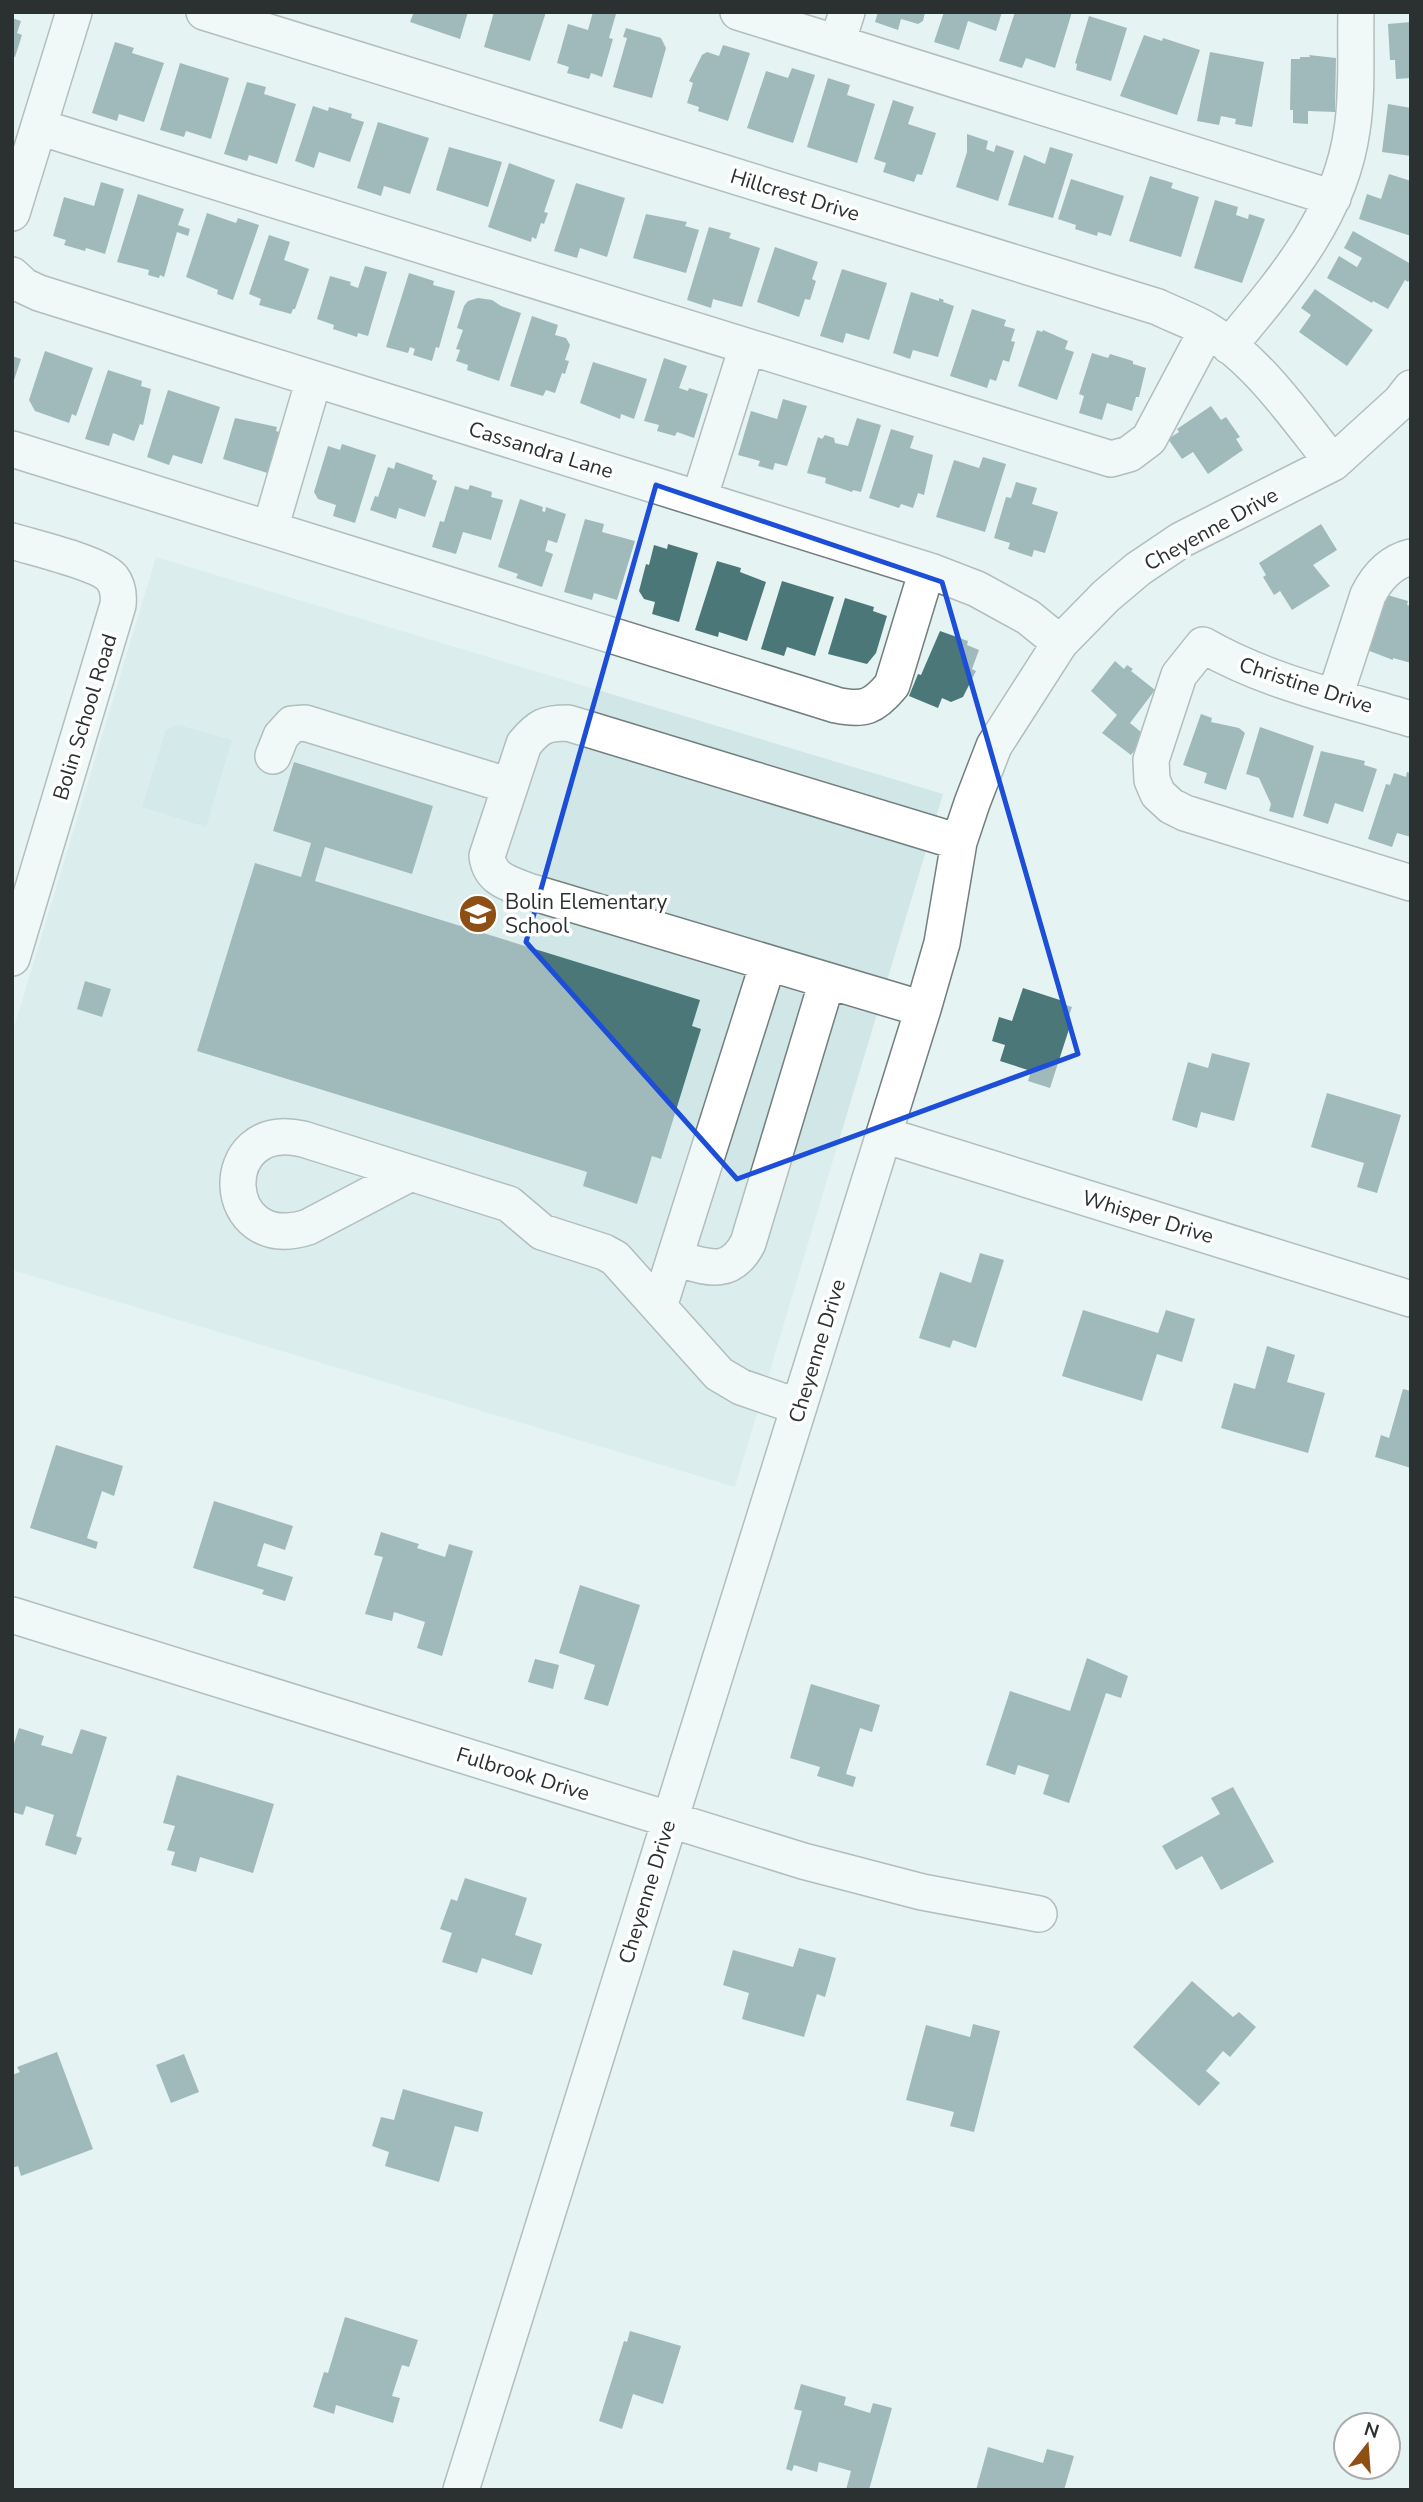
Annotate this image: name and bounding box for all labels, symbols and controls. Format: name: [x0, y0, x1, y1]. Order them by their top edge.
street label: Hillcrest Drive: [727, 162, 863, 228]
street label: Cassandra Lane: [465, 415, 617, 485]
street label: Cheyenne Drive: [1139, 481, 1283, 577]
street label: Bolin School Road: [46, 630, 124, 804]
street label: Christine Drive: [1236, 650, 1376, 720]
place label: Bolin Elementary School: [505, 888, 668, 940]
school or university icon: Bolin Elementary School: [457, 893, 499, 935]
street label: Whisper Drive: [1079, 1184, 1217, 1250]
street label: Cheyenne Drive: [782, 1276, 852, 1426]
street label: Fulbrook Drive: [453, 1740, 593, 1808]
street label: Cheyenne Drive: [612, 1817, 682, 1967]
north arrow: [1332, 2411, 1402, 2481]
text: N: [1361, 2416, 1382, 2445]

